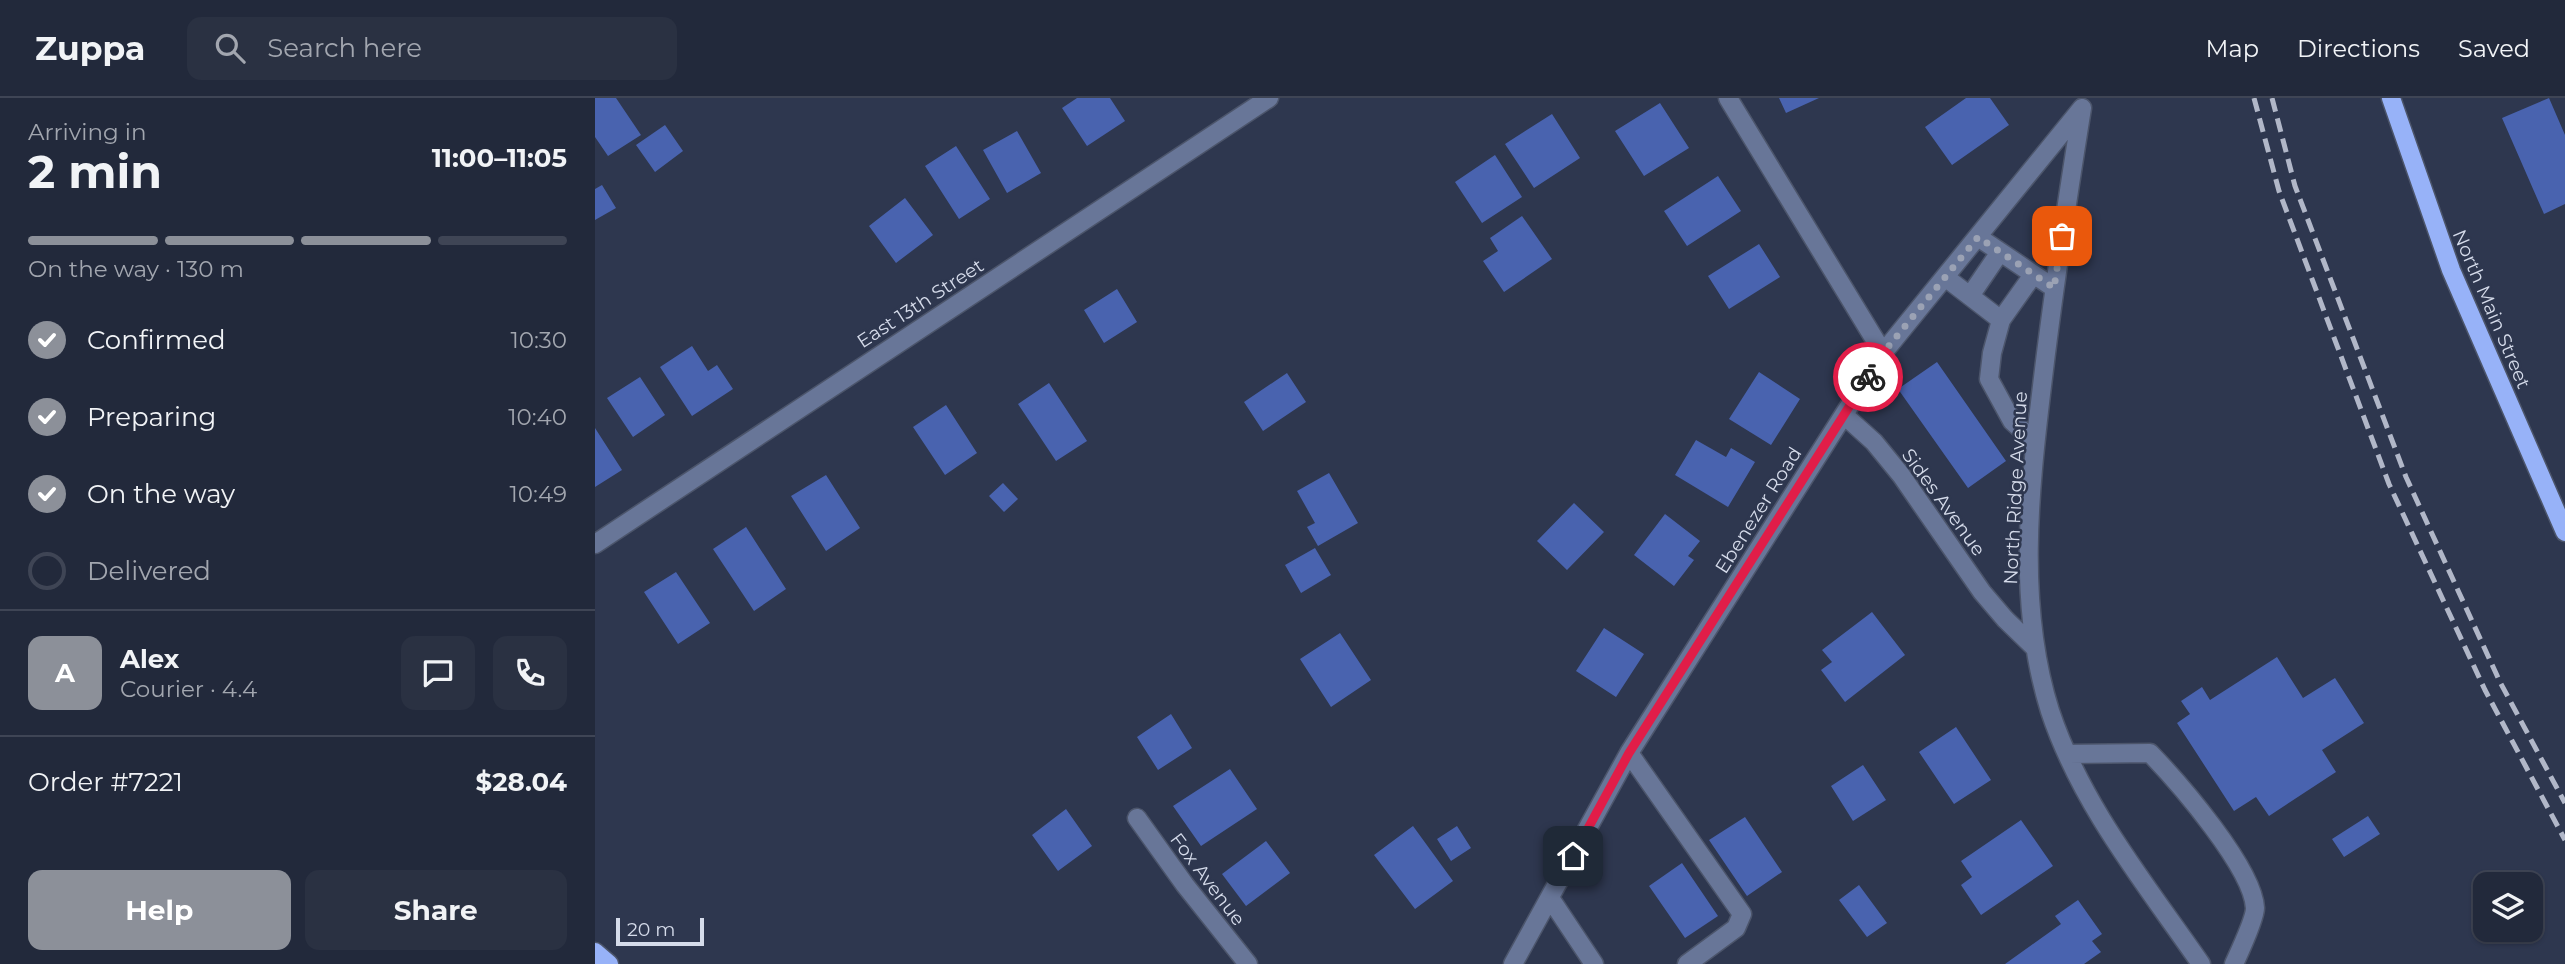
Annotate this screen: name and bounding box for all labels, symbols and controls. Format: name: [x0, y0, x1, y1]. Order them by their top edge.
search box: [187, 17, 677, 80]
text: Zuppa: [35, 28, 145, 68]
icon: search: [211, 29, 249, 67]
text: Search here: [267, 32, 422, 64]
text: Map: [2206, 34, 2259, 63]
text: Directions: [2297, 34, 2420, 63]
text: Saved: [2458, 34, 2530, 63]
text: Arriving in: [28, 118, 147, 146]
text: 11:00–11:05: [432, 142, 567, 174]
text: 2 min: [28, 143, 162, 200]
pin: [2032, 206, 2092, 266]
icon: bag: [2043, 217, 2081, 255]
street label: North Main Street: [2448, 226, 2536, 392]
street label: East 13th Street: [853, 254, 988, 353]
text: On the way · 130 m: [28, 255, 244, 283]
icon: check: [28, 321, 66, 359]
text: Confirmed: [87, 324, 226, 356]
text: 10:30: [510, 326, 567, 354]
courier: [1833, 342, 1903, 412]
icon: bike: [1849, 358, 1887, 396]
street label: North Ridge Avenue: [1999, 391, 2032, 585]
icon: check: [28, 398, 66, 436]
text: Preparing: [87, 401, 216, 433]
text: 10:40: [508, 403, 567, 431]
street label: Ebenezer Road: [1710, 443, 1806, 578]
street label: Sides Avenue: [1897, 444, 1990, 560]
icon: check: [28, 475, 66, 513]
text: On the way: [87, 478, 235, 510]
text: 10:49: [510, 480, 567, 508]
text: Delivered: [87, 555, 211, 587]
button: chat: [401, 636, 475, 710]
button: phone: [493, 636, 567, 710]
text: Alex: [120, 643, 179, 675]
text: A: [55, 657, 75, 689]
text: Courier · 4.4: [120, 675, 257, 703]
text: Order #7221: [28, 766, 183, 798]
text: $28.04: [476, 766, 567, 798]
pin: [1543, 826, 1603, 886]
street label: Fox Avenue: [1165, 828, 1250, 930]
icon: home: [1554, 837, 1592, 875]
button: Help: [28, 870, 291, 950]
button: Share: [305, 870, 567, 950]
map controls: [2473, 872, 2543, 942]
button: layers: [2473, 872, 2543, 942]
scale bar: [616, 915, 703, 947]
text: 20 m: [627, 918, 675, 941]

